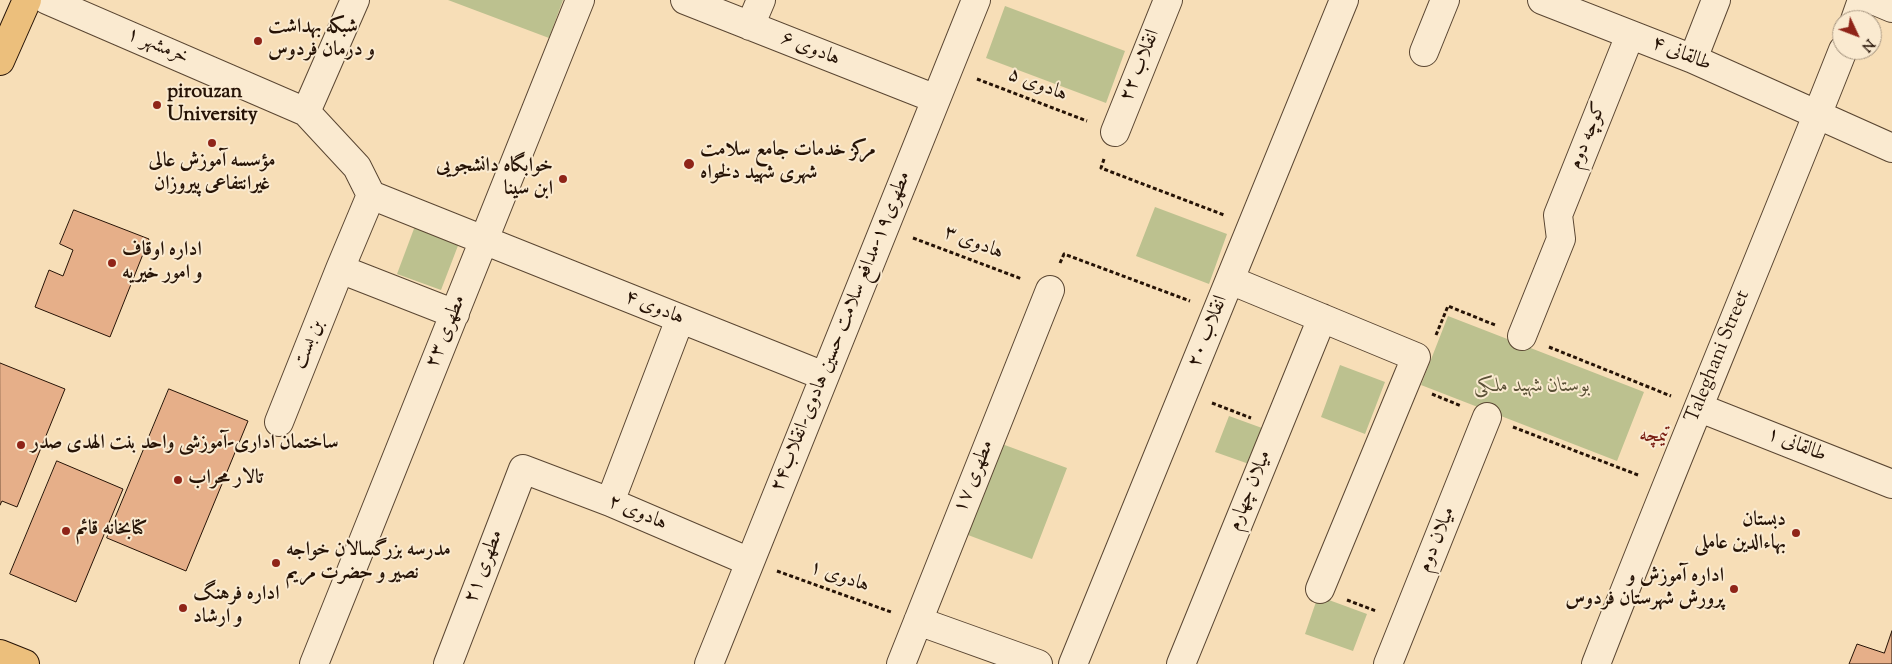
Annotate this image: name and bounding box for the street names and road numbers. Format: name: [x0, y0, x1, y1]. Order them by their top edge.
street label: خرمشهر ۱: [122, 23, 192, 71]
street label: انقلاب ۲۲: [1116, 26, 1166, 106]
street label: هادوی ۶: [777, 27, 843, 73]
street label: طالقانی ۴: [1648, 32, 1714, 78]
street label: هادوی ۵: [1004, 64, 1070, 108]
street label: کوچه دوم: [1565, 99, 1613, 173]
street label: مطهری۱۹-مدافع سلامت حسین هادوی-انقلاب۲۴: [767, 168, 917, 496]
street label: هادوی ۳: [940, 222, 1006, 266]
street label: هادوی ۴: [621, 286, 687, 332]
street label: Taleghani Street: [1682, 287, 1756, 427]
street label: مطهری ۲۳: [422, 292, 472, 372]
street label: انقلاب ۲۰: [1184, 292, 1234, 372]
street label: بن بست: [289, 317, 331, 373]
street label: طالقانی ۱: [1763, 423, 1829, 469]
street label: مطهری ۱۷: [950, 437, 1000, 517]
street label: میلان چهارم: [1224, 447, 1278, 535]
street label: هادوی ۲: [604, 491, 670, 537]
street label: میلان دوم: [1414, 504, 1462, 576]
street label: مطهری ۲۱: [460, 527, 510, 607]
street label: هادوی ۱: [806, 557, 872, 599]

